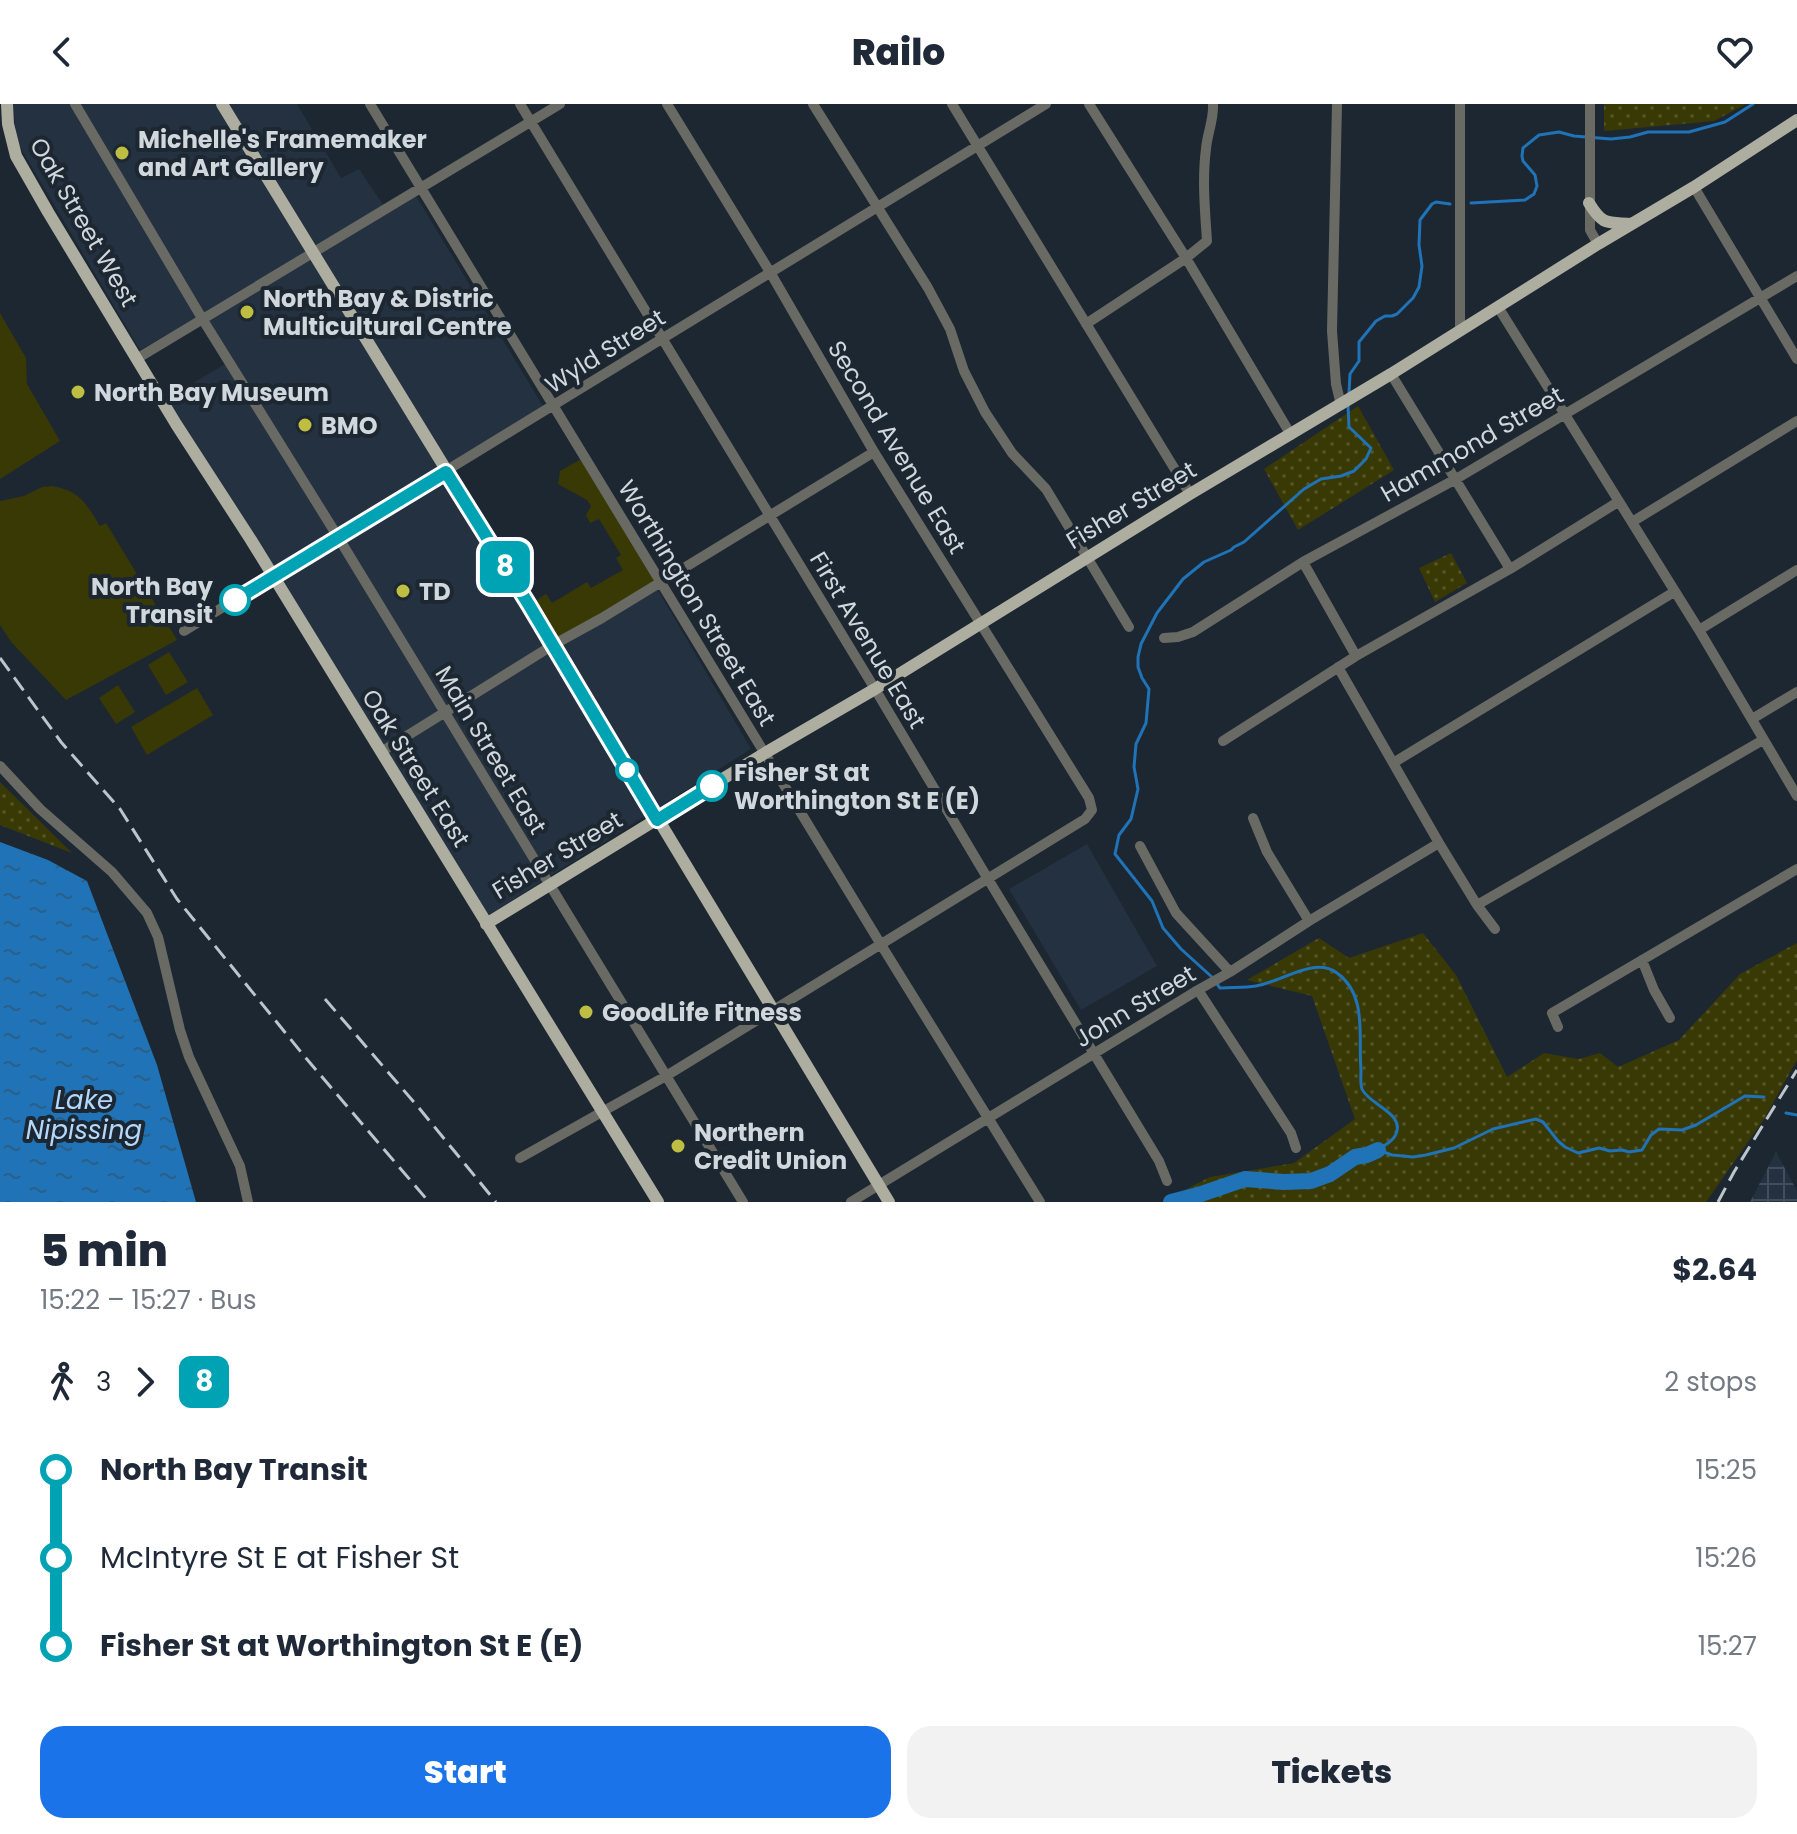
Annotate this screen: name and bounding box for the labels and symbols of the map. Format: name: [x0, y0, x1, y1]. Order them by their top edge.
place label: Michelle's Framemaker and Art Gallery: [138, 123, 427, 184]
street label: Oak Street West: [22, 131, 146, 313]
marker: Michelle's Framemaker and Art Gallery: [113, 144, 131, 162]
place label: North Bay & Distric Multicultural Centre: [263, 282, 512, 343]
street label: Wyld Street: [539, 301, 671, 401]
marker: North Bay & Distric Multicultural Centre: [238, 303, 256, 321]
street label: Second Avenue East: [820, 334, 974, 560]
place label: North Bay Museum: [94, 376, 329, 409]
street label: Hammond Street: [1375, 378, 1569, 510]
marker: North Bay Museum: [69, 383, 87, 401]
place label: BMO: [321, 409, 378, 442]
marker: BMO: [296, 416, 314, 434]
street label: Fisher Street: [1060, 453, 1202, 557]
street label: Worthington Street East: [610, 474, 784, 732]
line badge: 8: [479, 541, 531, 593]
street label: First Avenue East: [802, 545, 934, 735]
place label: North Bay Transit: [91, 570, 214, 631]
place label: TD: [419, 575, 451, 608]
marker: TD: [394, 582, 412, 600]
marker: North Bay Transit: [220, 585, 250, 615]
street label: Main Street East: [428, 660, 554, 840]
street label: Oak Street East: [354, 683, 478, 853]
place label: Fisher St at Worthington St E (E): [734, 756, 980, 817]
unlabelled marker: [616, 759, 638, 781]
marker: Fisher St at Worthington St E (E): [697, 771, 727, 801]
street label: Fisher Street: [486, 803, 628, 907]
street label: John Street: [1068, 957, 1202, 1055]
place label: GoodLife Fitness: [602, 996, 802, 1029]
marker: GoodLife Fitness: [577, 1003, 595, 1021]
water label: Lake Nipissing: [26, 1082, 142, 1148]
place label: Northern Credit Union: [694, 1116, 847, 1177]
marker: Northern Credit Union: [669, 1137, 687, 1155]

